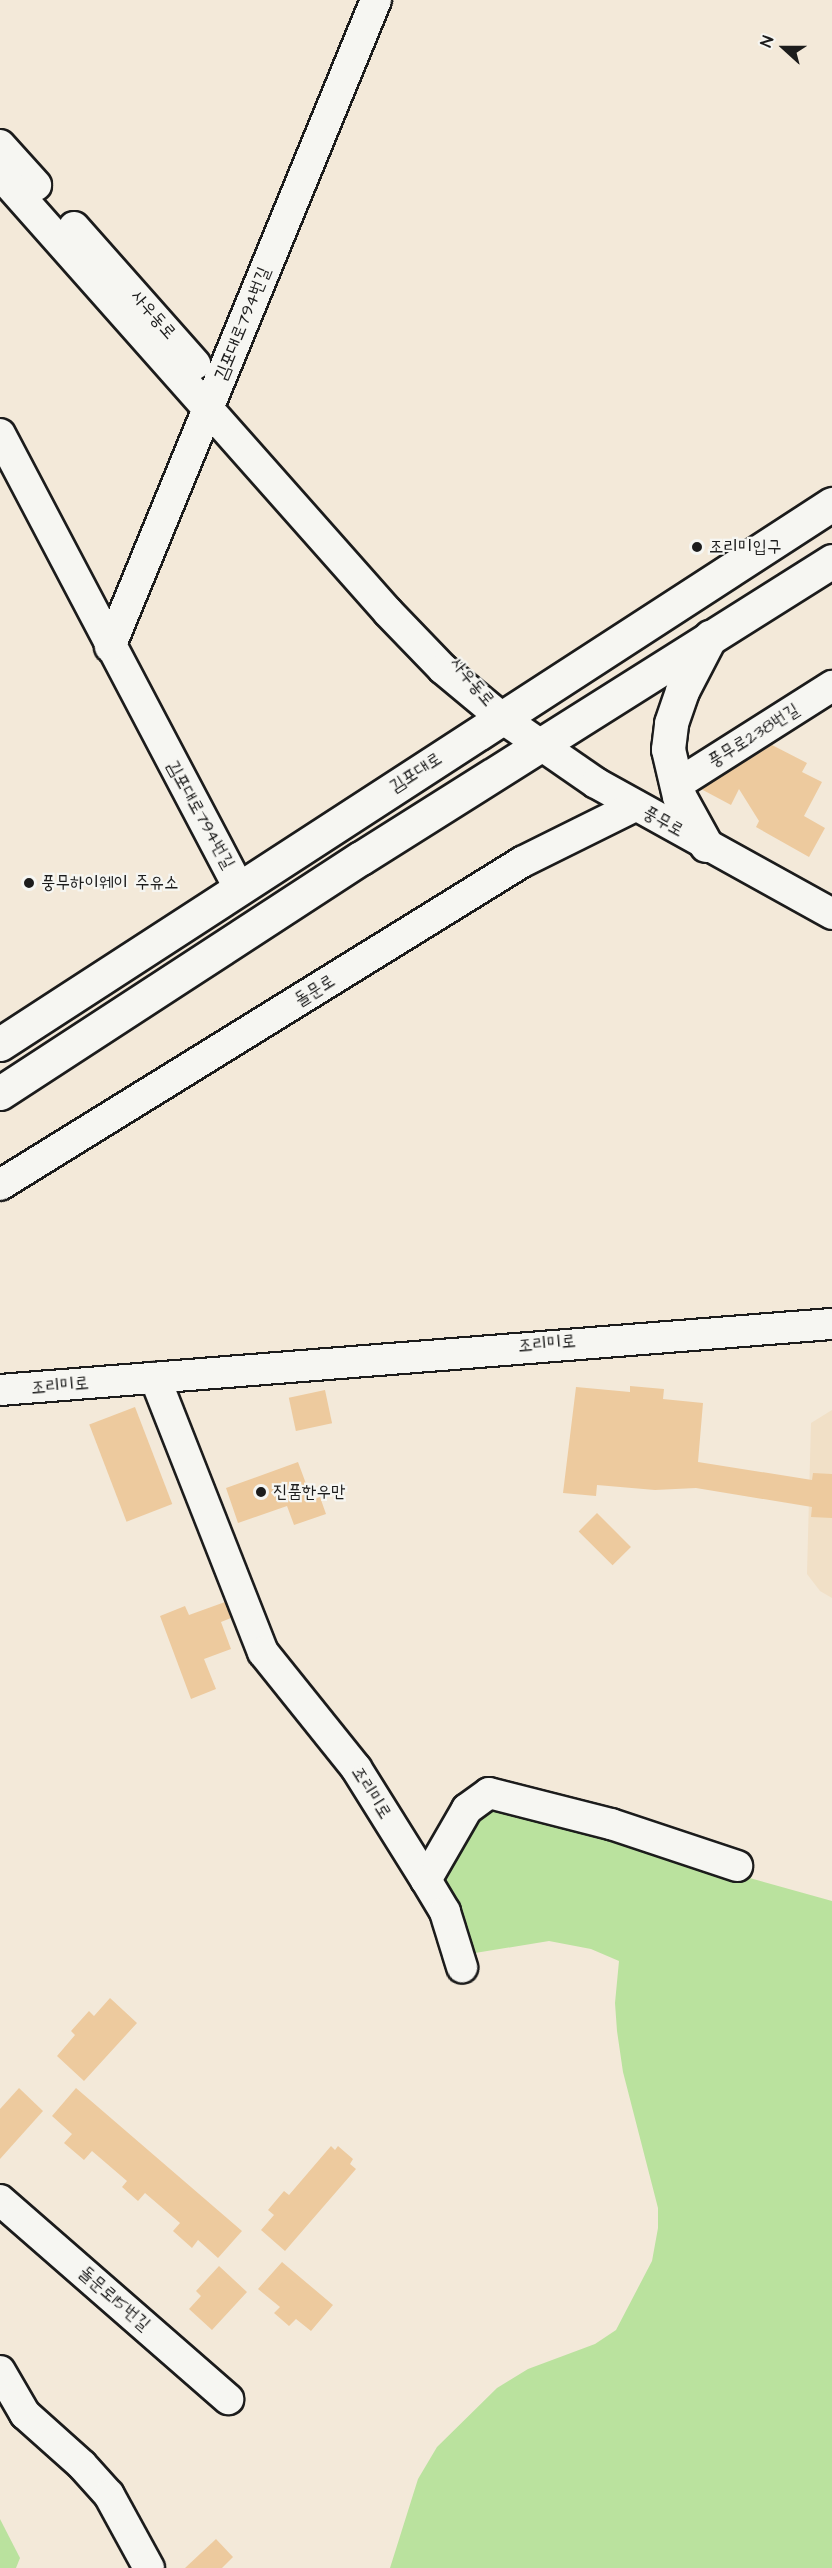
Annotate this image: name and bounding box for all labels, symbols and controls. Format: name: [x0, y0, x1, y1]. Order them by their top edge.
north arrow: [754, 18, 814, 78]
text: N: [755, 33, 779, 50]
street label: 김포대로794번길: [210, 264, 276, 384]
street label: 사우동로: [126, 286, 180, 344]
place label: 조리미입구: [709, 536, 781, 558]
marker: 조리미입구: [690, 540, 704, 554]
street label: 사우동로: [445, 653, 499, 711]
street label: 풍무로238번길: [704, 699, 804, 773]
street label: 김포대로: [386, 748, 446, 798]
street label: 김포대로794번길: [161, 757, 239, 873]
street label: 풍무로: [639, 802, 687, 842]
place label: 풍무하이웨이 주유소: [41, 872, 179, 894]
marker: 풍무하이웨이 주유소: [22, 876, 36, 890]
street label: 돌문로: [291, 970, 339, 1012]
street label: 조리미로: [517, 1331, 577, 1357]
street label: 조리미로: [30, 1373, 90, 1399]
place label: 진품한우만: [273, 1481, 345, 1503]
marker: 진품한우만: [254, 1485, 268, 1499]
street label: 조리미로: [346, 1763, 396, 1823]
street label: 돌문로15번길: [74, 2262, 154, 2336]

